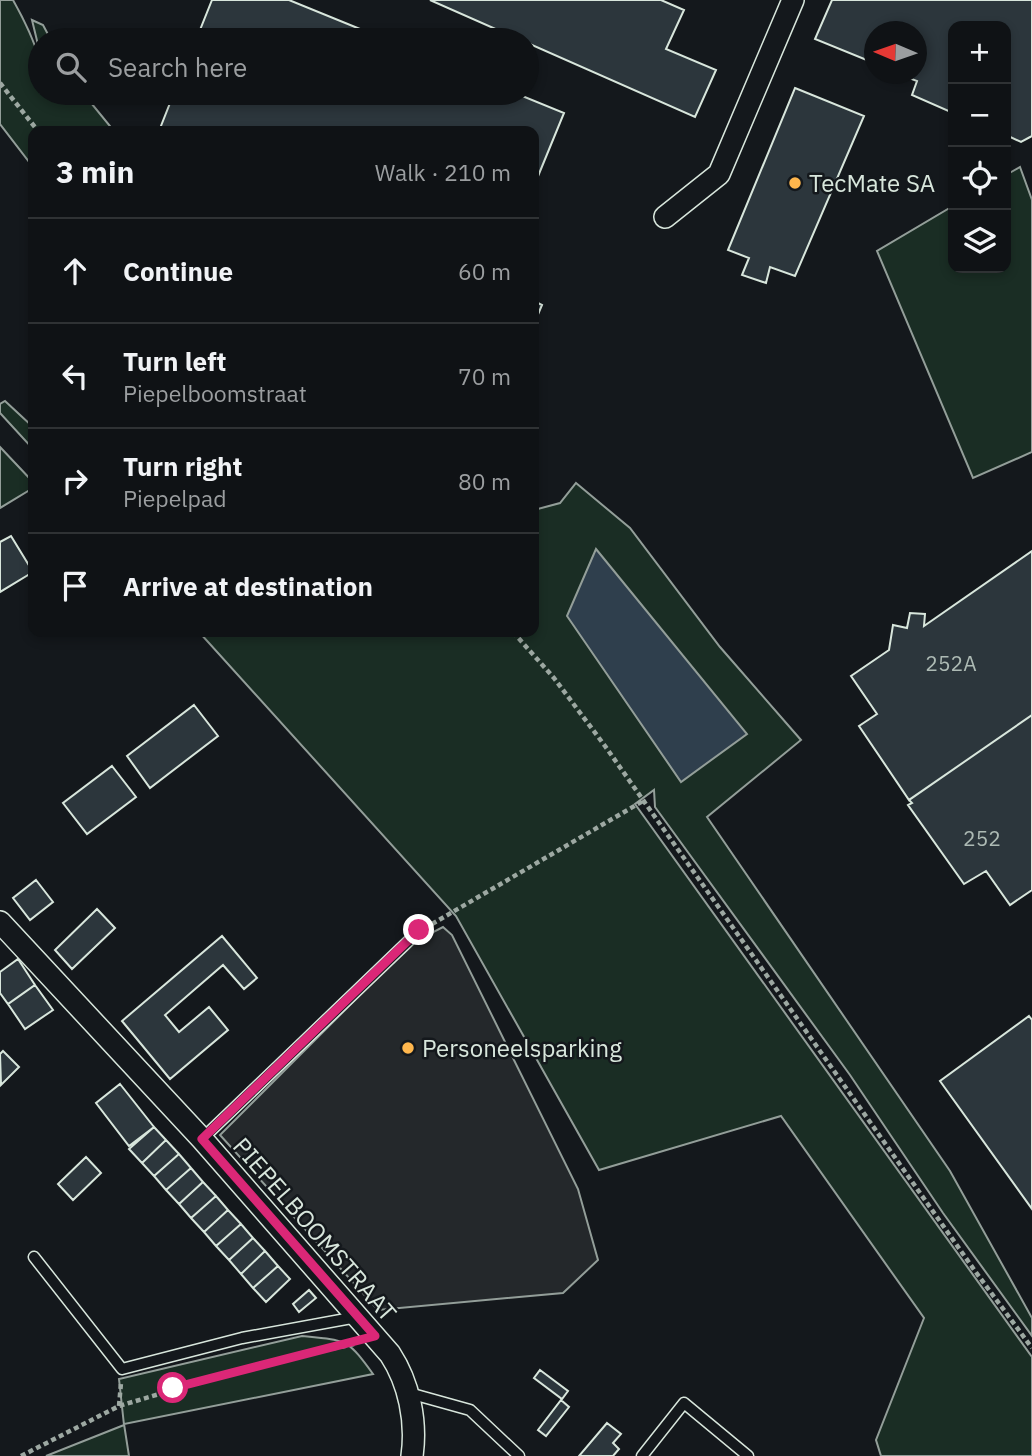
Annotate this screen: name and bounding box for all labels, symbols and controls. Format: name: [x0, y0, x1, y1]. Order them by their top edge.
north arrow: [864, 21, 927, 84]
map controls: [948, 21, 1011, 273]
button: +: [948, 21, 1011, 84]
search box: [28, 28, 539, 105]
icon: search: [52, 48, 90, 86]
text: Search here: [108, 50, 247, 84]
button: −: [948, 84, 1011, 147]
button: locate: [948, 147, 1011, 210]
text: 3 min: [56, 152, 134, 191]
text: Walk · 210 m: [375, 157, 511, 187]
place label: TecMate SA: [809, 167, 935, 199]
marker: TecMate SA: [787, 175, 803, 191]
button: layers: [948, 210, 1011, 273]
icon: ahead: [56, 252, 94, 290]
text: Continue: [123, 254, 233, 288]
text: 60 m: [458, 256, 511, 286]
text: Turn left: [123, 344, 226, 378]
icon: left: [56, 357, 94, 395]
text: 70 m: [458, 361, 511, 391]
text: Piepelboomstraat: [123, 378, 307, 408]
text: Turn right: [123, 449, 242, 483]
icon: right: [56, 462, 94, 500]
text: 80 m: [458, 466, 511, 496]
text: Piepelpad: [123, 483, 227, 513]
icon: arrive: [56, 567, 94, 605]
text: Arrive at destination: [123, 569, 373, 603]
house number: 252A: [925, 649, 977, 677]
house number: 252: [963, 824, 1001, 852]
route end: [403, 914, 434, 945]
place label: Personeelsparking: [422, 1032, 622, 1064]
marker: Personeelsparking: [400, 1040, 416, 1056]
street label: PIEPELBOOMSTRAAT: [226, 1130, 404, 1328]
route start: [157, 1372, 188, 1403]

